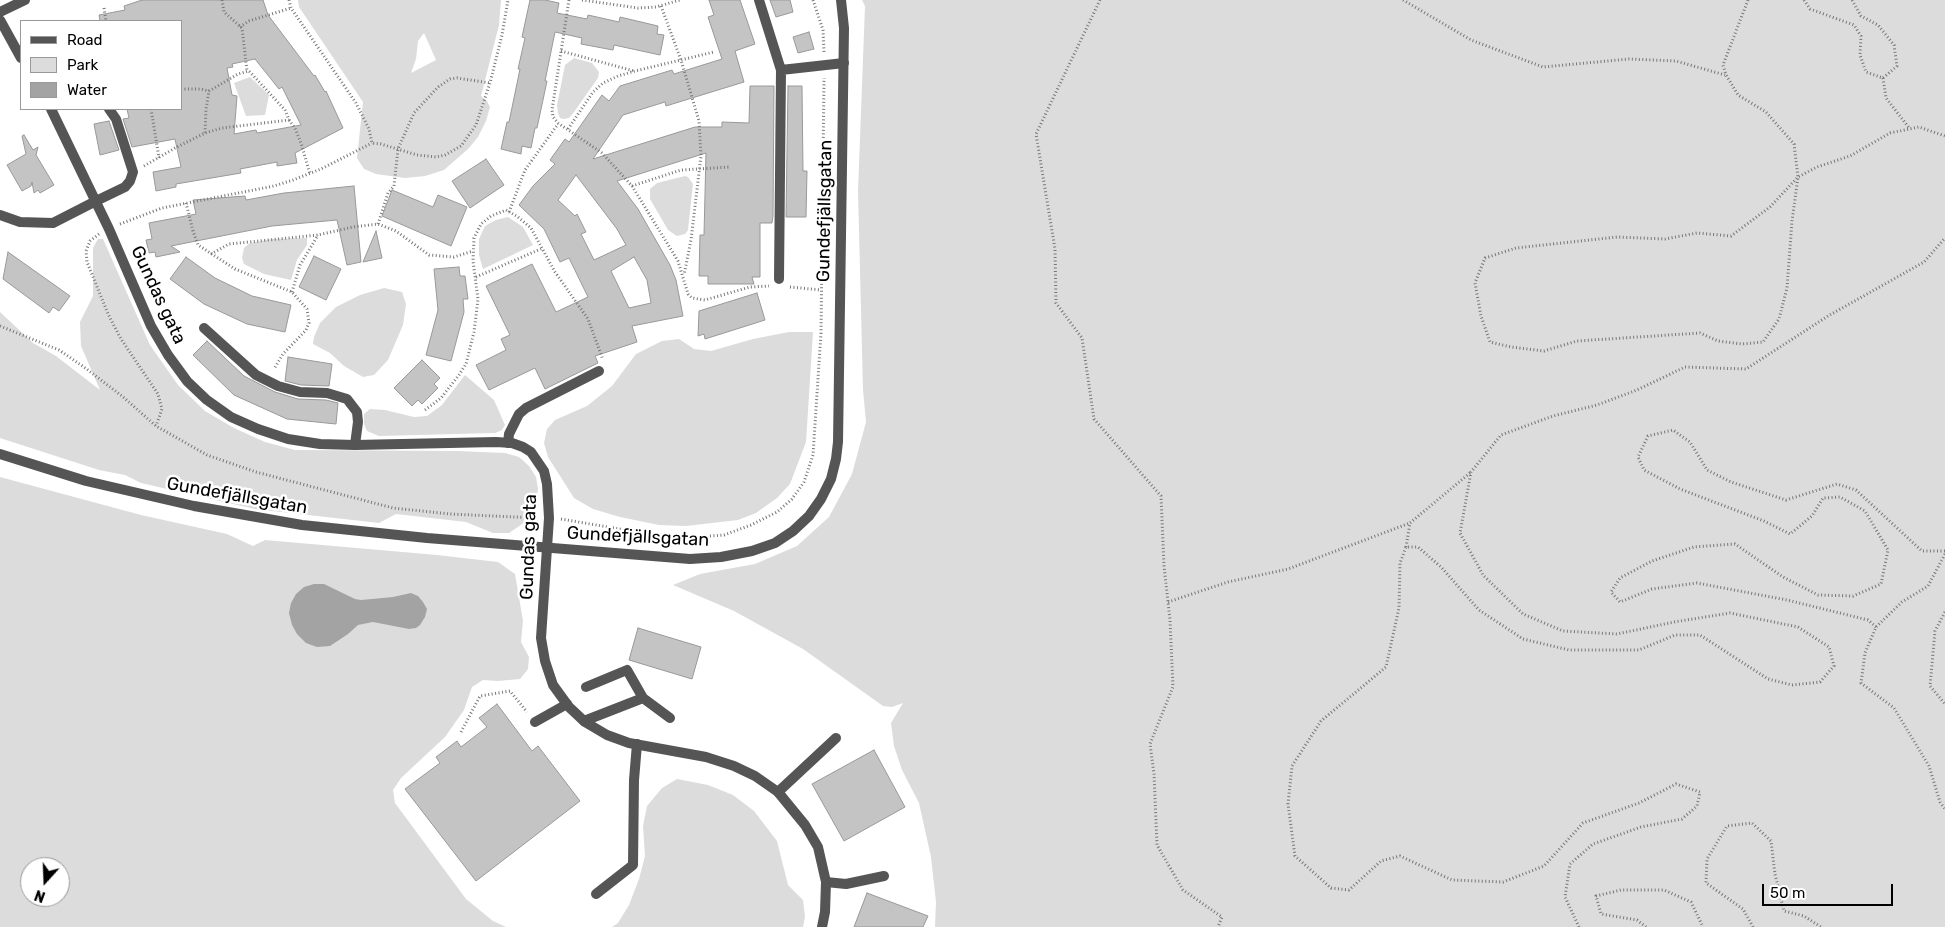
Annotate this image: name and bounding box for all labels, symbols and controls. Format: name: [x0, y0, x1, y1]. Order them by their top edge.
legend: [20, 20, 182, 110]
text: Road: [67, 31, 103, 49]
text: Park: [67, 56, 98, 74]
text: Water: [67, 81, 107, 99]
street label: Gundefjällsgatan: [813, 140, 837, 282]
street label: Gundas gata: [126, 242, 190, 348]
street label: Gundefjällsgatan: [165, 473, 309, 519]
street label: Gundas gata: [516, 494, 542, 600]
street label: Gundefjällsgatan: [566, 522, 710, 552]
north arrow: [20, 857, 70, 907]
scale bar: [1765, 874, 1896, 906]
text: 50 m: [1770, 884, 1805, 902]
text: N: [32, 886, 48, 905]

